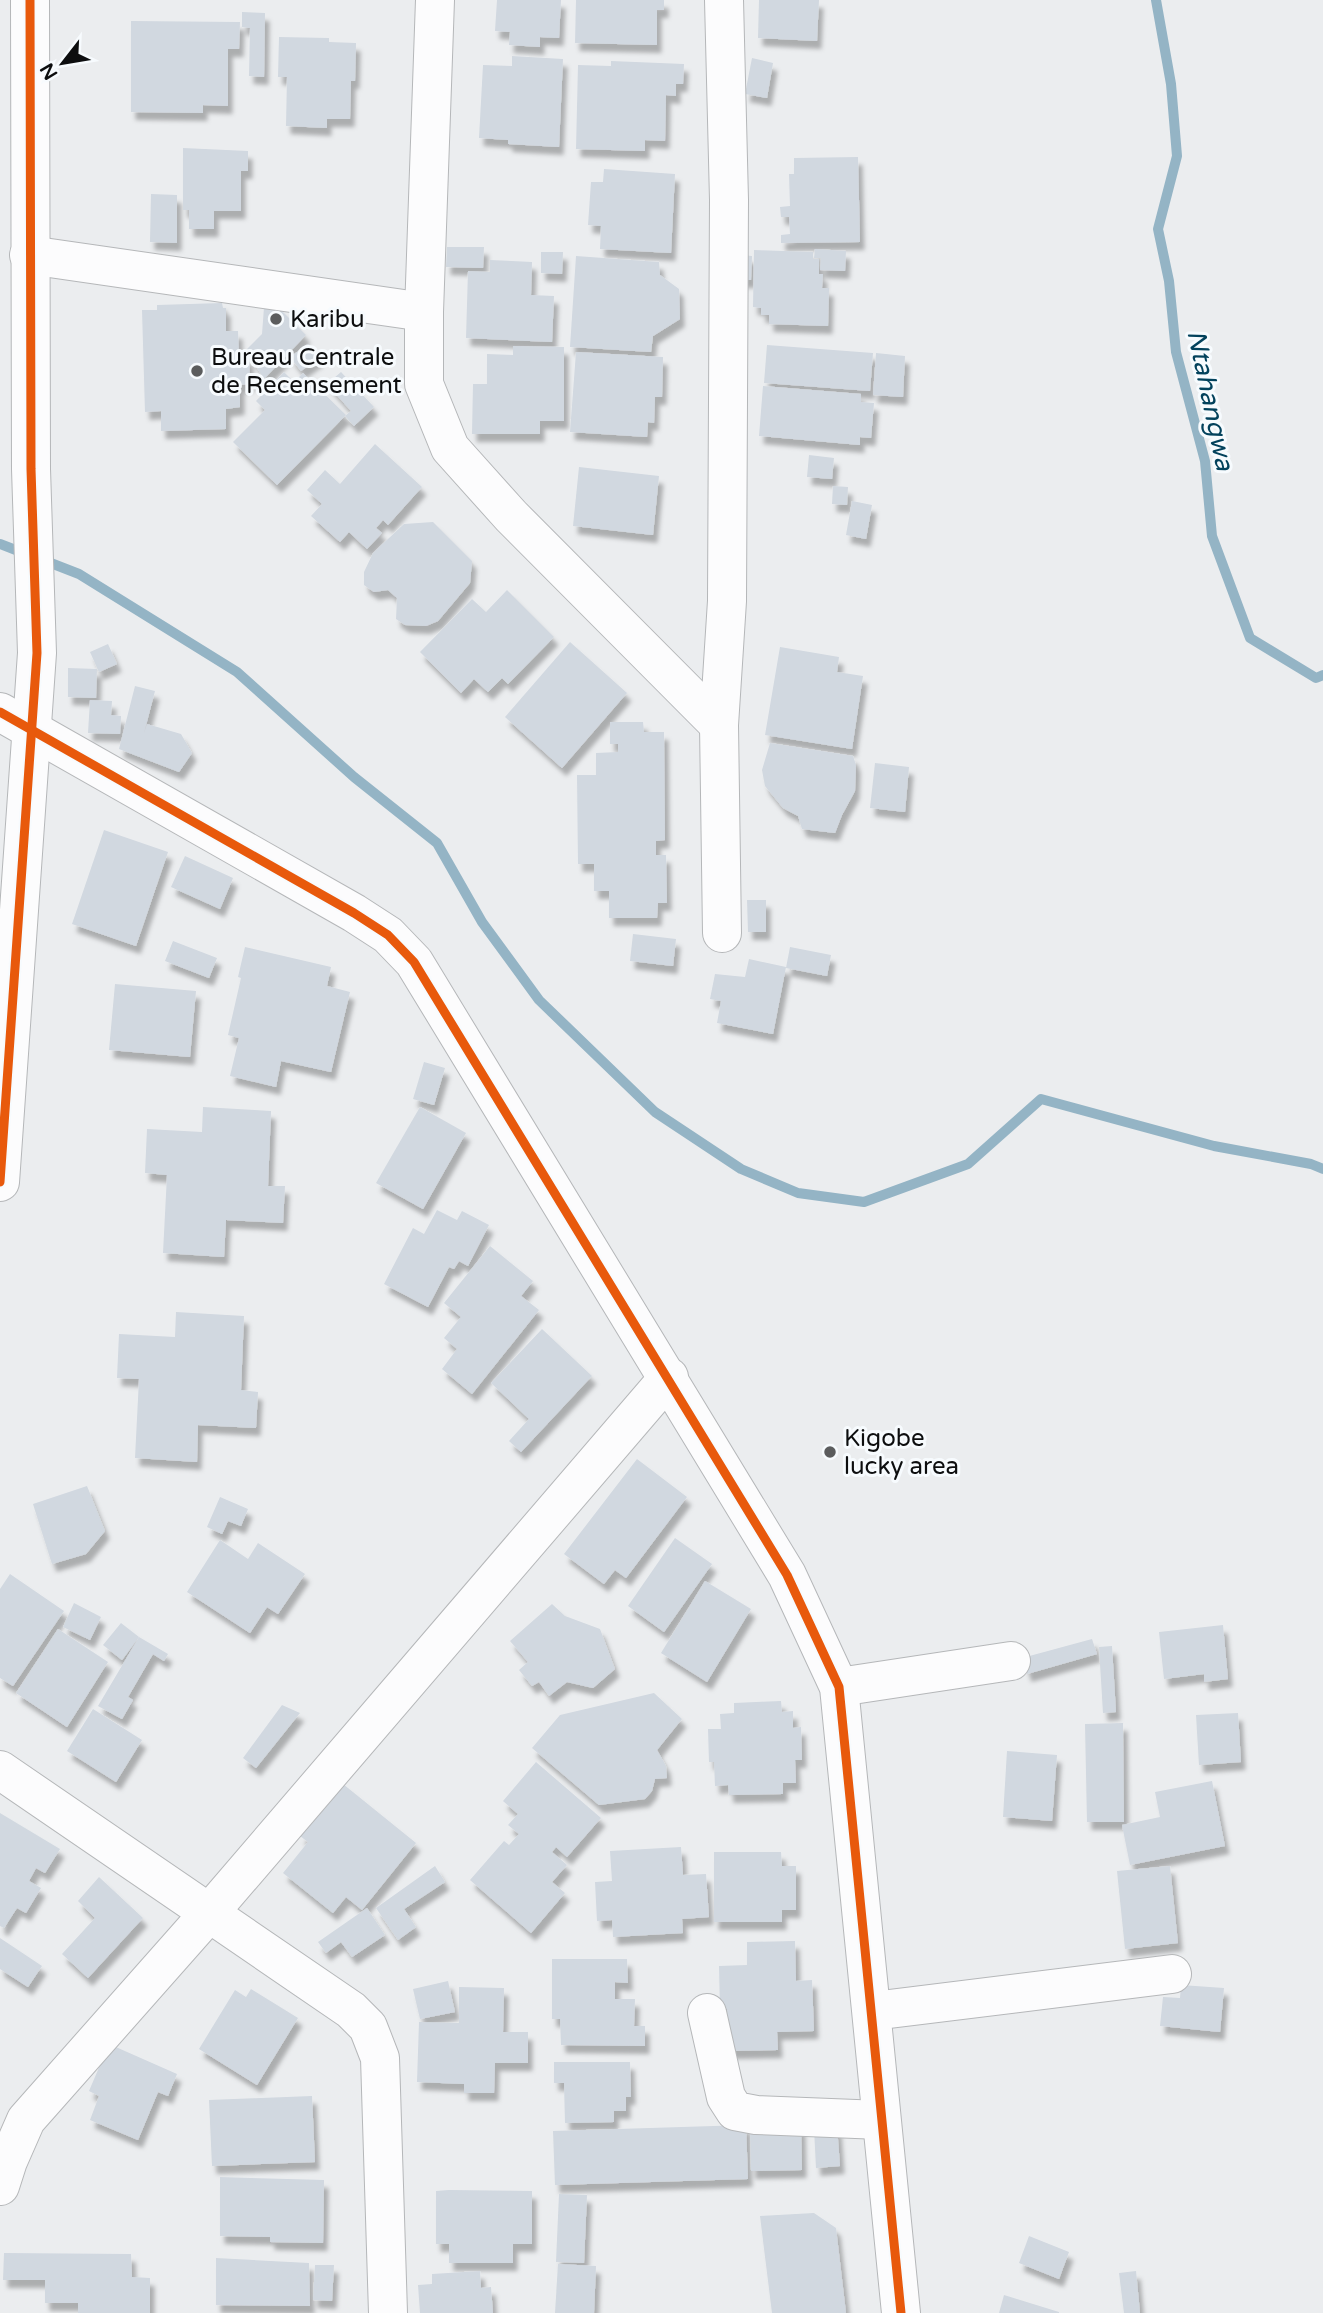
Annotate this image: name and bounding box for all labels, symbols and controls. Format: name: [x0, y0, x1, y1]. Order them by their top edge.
north arrow: [28, 28, 98, 98]
text: N: [36, 59, 63, 83]
place label: Karibu: [290, 305, 365, 334]
marker: Karibu: [268, 311, 284, 327]
water label: Ntahangwa: [1180, 327, 1241, 475]
place label: Bureau Centrale de Recensement: [211, 343, 402, 400]
marker: Bureau Centrale de Recensement: [189, 363, 205, 379]
place label: Kigobe lucky area: [844, 1424, 959, 1481]
marker: Kigobe lucky area: [822, 1444, 838, 1460]

